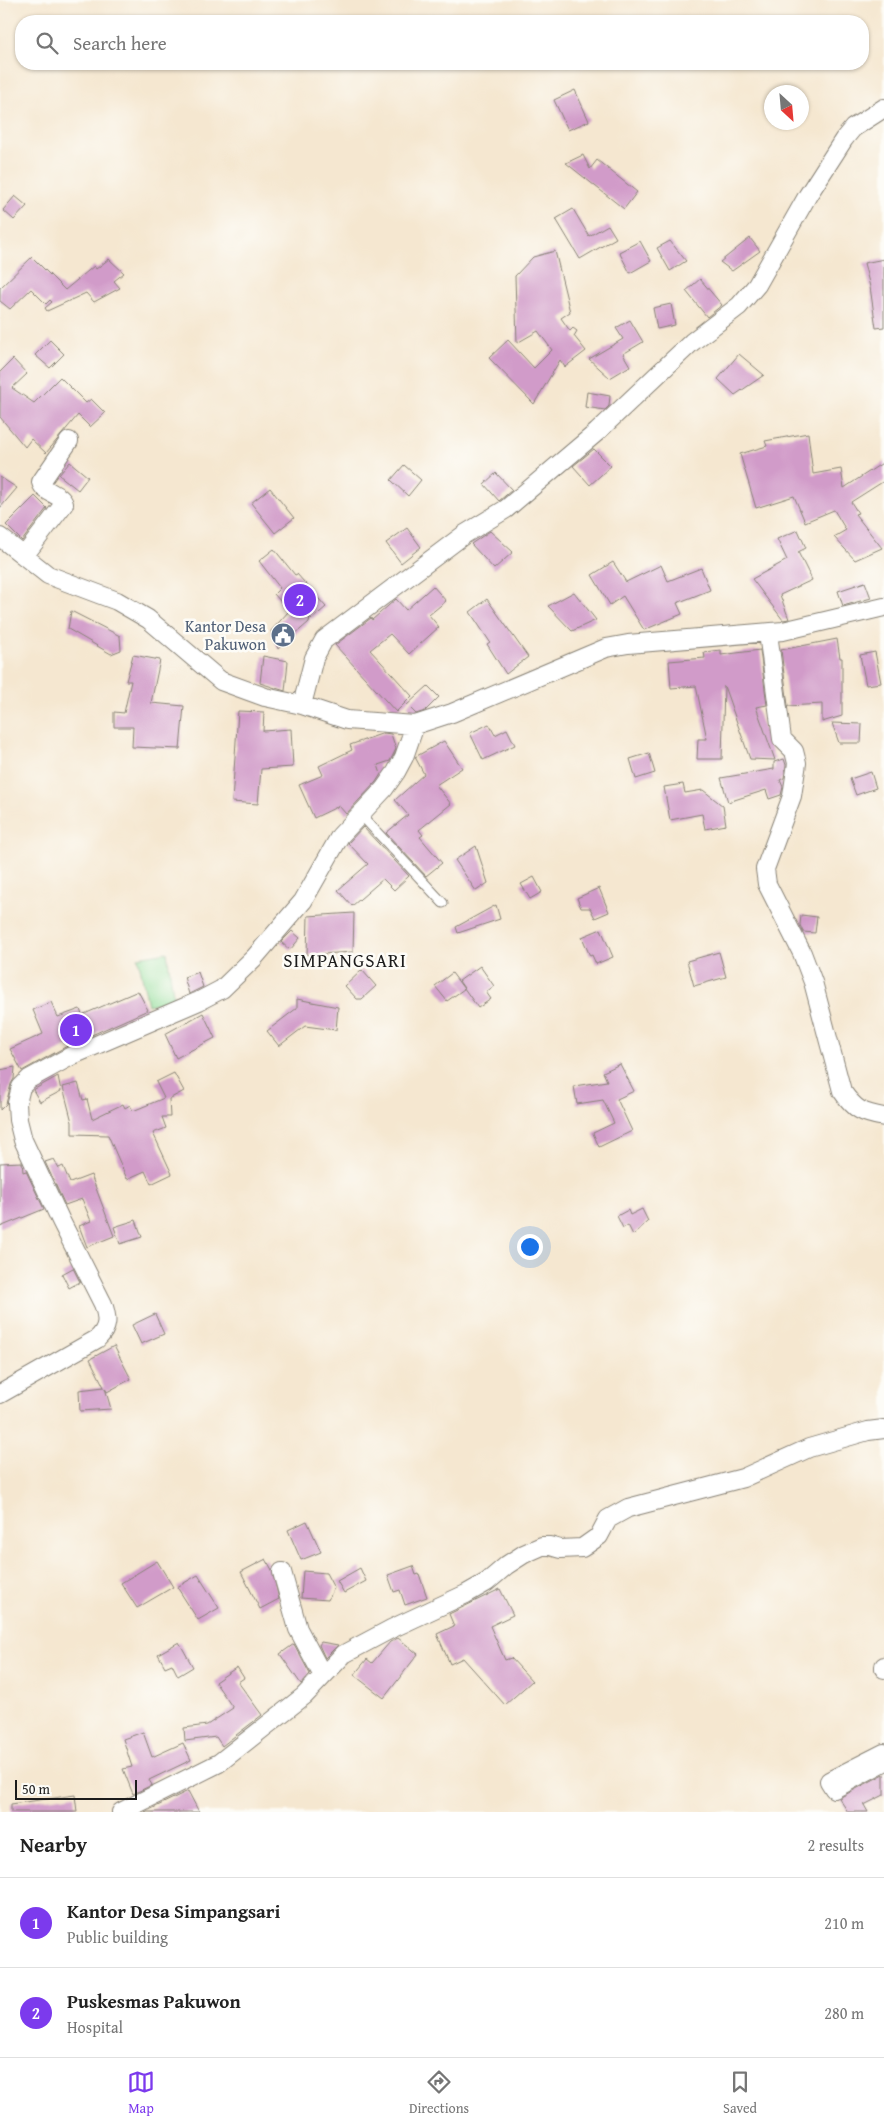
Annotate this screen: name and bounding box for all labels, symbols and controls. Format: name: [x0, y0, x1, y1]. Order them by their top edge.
search box: [15, 15, 869, 70]
icon: search: [33, 29, 61, 57]
text: Search here: [73, 29, 167, 57]
north arrow: [764, 85, 809, 130]
pin: 2: [284, 581, 316, 619]
place label: Kantor Desa Pakuwon: [185, 614, 266, 656]
public building icon: Kantor Desa Pakuwon: [270, 622, 296, 648]
district label: SIMPANGSARI: [283, 946, 407, 974]
pin: 1: [60, 1011, 92, 1049]
your location: [517, 1234, 543, 1260]
scale bar: [15, 1777, 138, 1800]
text: 50 m: [22, 1779, 50, 1799]
text: Nearby: [20, 1829, 87, 1860]
text: 2 results: [807, 1833, 864, 1857]
text: Kantor Desa Simpangsari: [67, 1897, 280, 1925]
text: 1: [32, 1911, 40, 1935]
text: 210 m: [824, 1911, 864, 1935]
text: Public building: [67, 1925, 168, 1949]
text: Puskesmas Pakuwon: [67, 1987, 241, 2015]
text: 2: [32, 2001, 40, 2025]
text: 280 m: [824, 2001, 864, 2025]
text: Hospital: [67, 2015, 123, 2039]
tab: Map: [127, 2068, 155, 2118]
tab: Directions: [409, 2068, 469, 2118]
tab: Saved: [723, 2068, 757, 2118]

